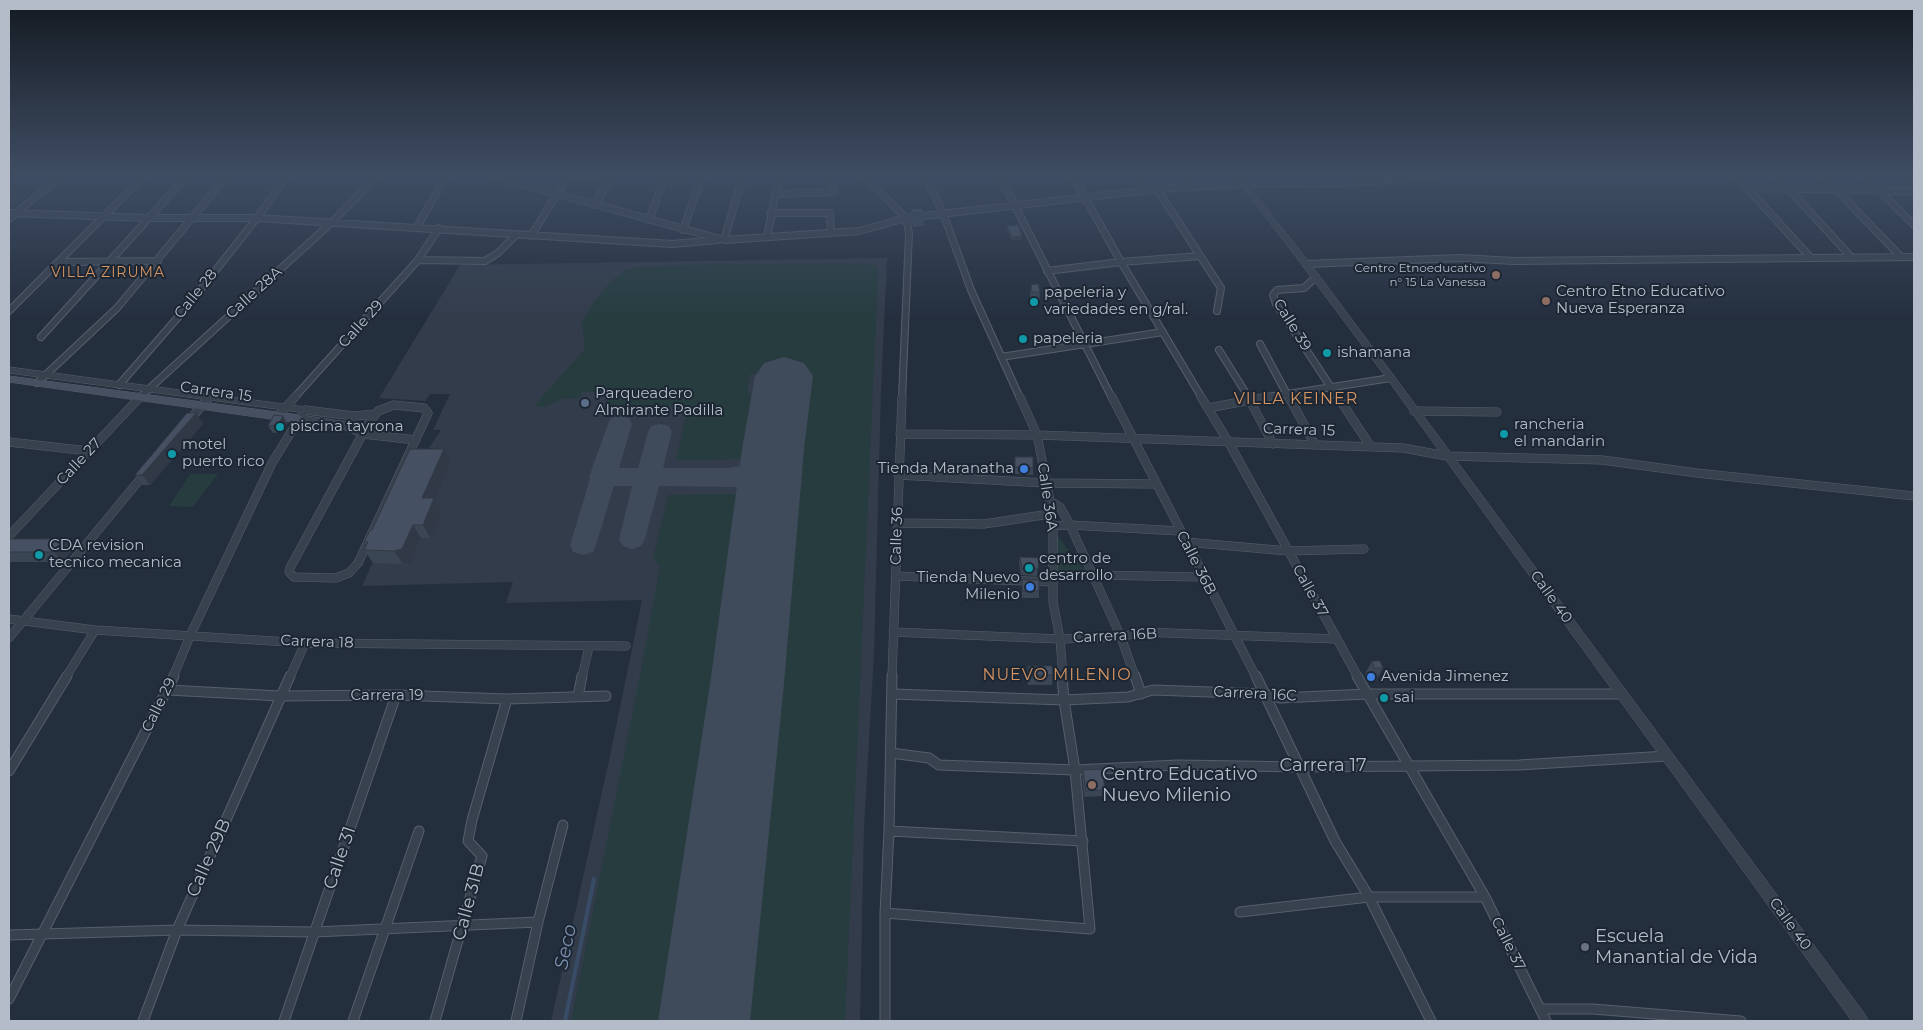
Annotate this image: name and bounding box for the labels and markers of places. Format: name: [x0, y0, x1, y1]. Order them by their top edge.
place label: Centro Etnoeducativo n° 15 La Vanessa: [1355, 261, 1486, 289]
marker: Centro Etnoeducativo n° 15 La Vanessa: [1490, 269, 1502, 281]
place label: Centro Etno Educativo Nueva Esperanza: [1556, 283, 1725, 318]
place label: papeleria y variedades en g/ral.: [1044, 284, 1188, 319]
marker: Centro Etno Educativo Nueva Esperanza: [1540, 295, 1552, 307]
marker: papeleria y variedades en g/ral.: [1028, 296, 1040, 308]
place label: papeleria: [1033, 330, 1103, 348]
marker: papeleria: [1017, 333, 1029, 345]
place label: ishamana: [1337, 344, 1411, 362]
marker: ishamana: [1321, 347, 1333, 359]
place label: Parqueadero Almirante Padilla: [595, 385, 723, 420]
marker: Parqueadero Almirante Padilla: [579, 397, 591, 409]
place label: rancheria el mandarin: [1514, 416, 1605, 451]
place label: piscina tayrona: [290, 418, 404, 436]
marker: piscina tayrona: [274, 421, 286, 433]
marker: rancheria el mandarin: [1498, 428, 1510, 440]
place label: motel puerto rico: [182, 436, 264, 471]
marker: motel puerto rico: [166, 448, 178, 460]
place label: Tienda Maranatha: [878, 460, 1014, 478]
marker: Tienda Maranatha: [1018, 463, 1030, 475]
place label: CDA revision tecnico mecanica: [49, 537, 182, 572]
marker: CDA revision tecnico mecanica: [33, 549, 45, 561]
place label: centro de desarrollo: [1039, 550, 1113, 585]
marker: centro de desarrollo: [1023, 562, 1035, 574]
place label: Tienda Nuevo Milenio: [917, 569, 1020, 604]
marker: Tienda Nuevo Milenio: [1024, 581, 1036, 593]
place label: Avenida Jimenez: [1381, 668, 1509, 686]
marker: Avenida Jimenez: [1365, 671, 1377, 683]
place label: sai: [1394, 689, 1414, 707]
marker: sai: [1378, 692, 1390, 704]
place label: Centro Educativo Nuevo Milenio: [1102, 764, 1258, 806]
marker: Centro Educativo Nuevo Milenio: [1086, 779, 1098, 791]
place label: Escuela Manantial de Vida: [1595, 926, 1758, 969]
marker: Escuela Manantial de Vida: [1579, 941, 1591, 953]

